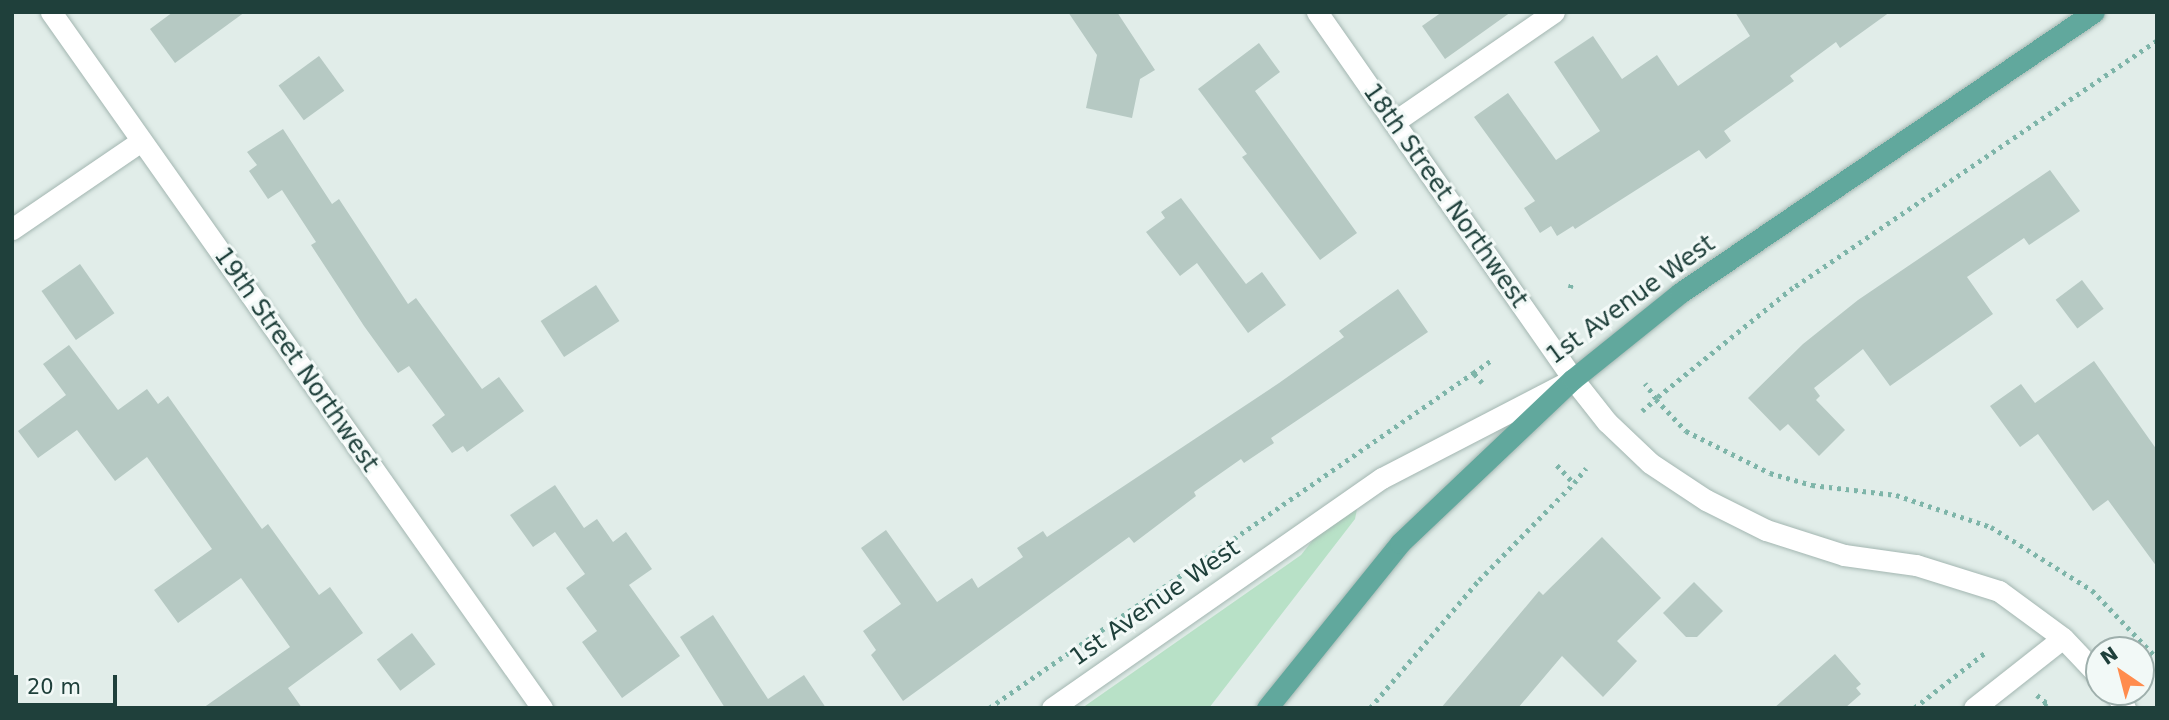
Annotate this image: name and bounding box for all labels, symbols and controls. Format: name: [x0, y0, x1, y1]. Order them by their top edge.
street label: 18th Street Northwest: [1357, 78, 1533, 314]
street label: 1st Avenue West: [1541, 229, 1721, 371]
street label: 19th Street Northwest: [208, 242, 384, 478]
street label: 1st Avenue West: [1065, 534, 1245, 672]
north arrow: [2085, 636, 2155, 706]
text: N: [2096, 642, 2122, 669]
scale bar: [18, 660, 121, 704]
text: 20 m: [27, 675, 81, 699]

